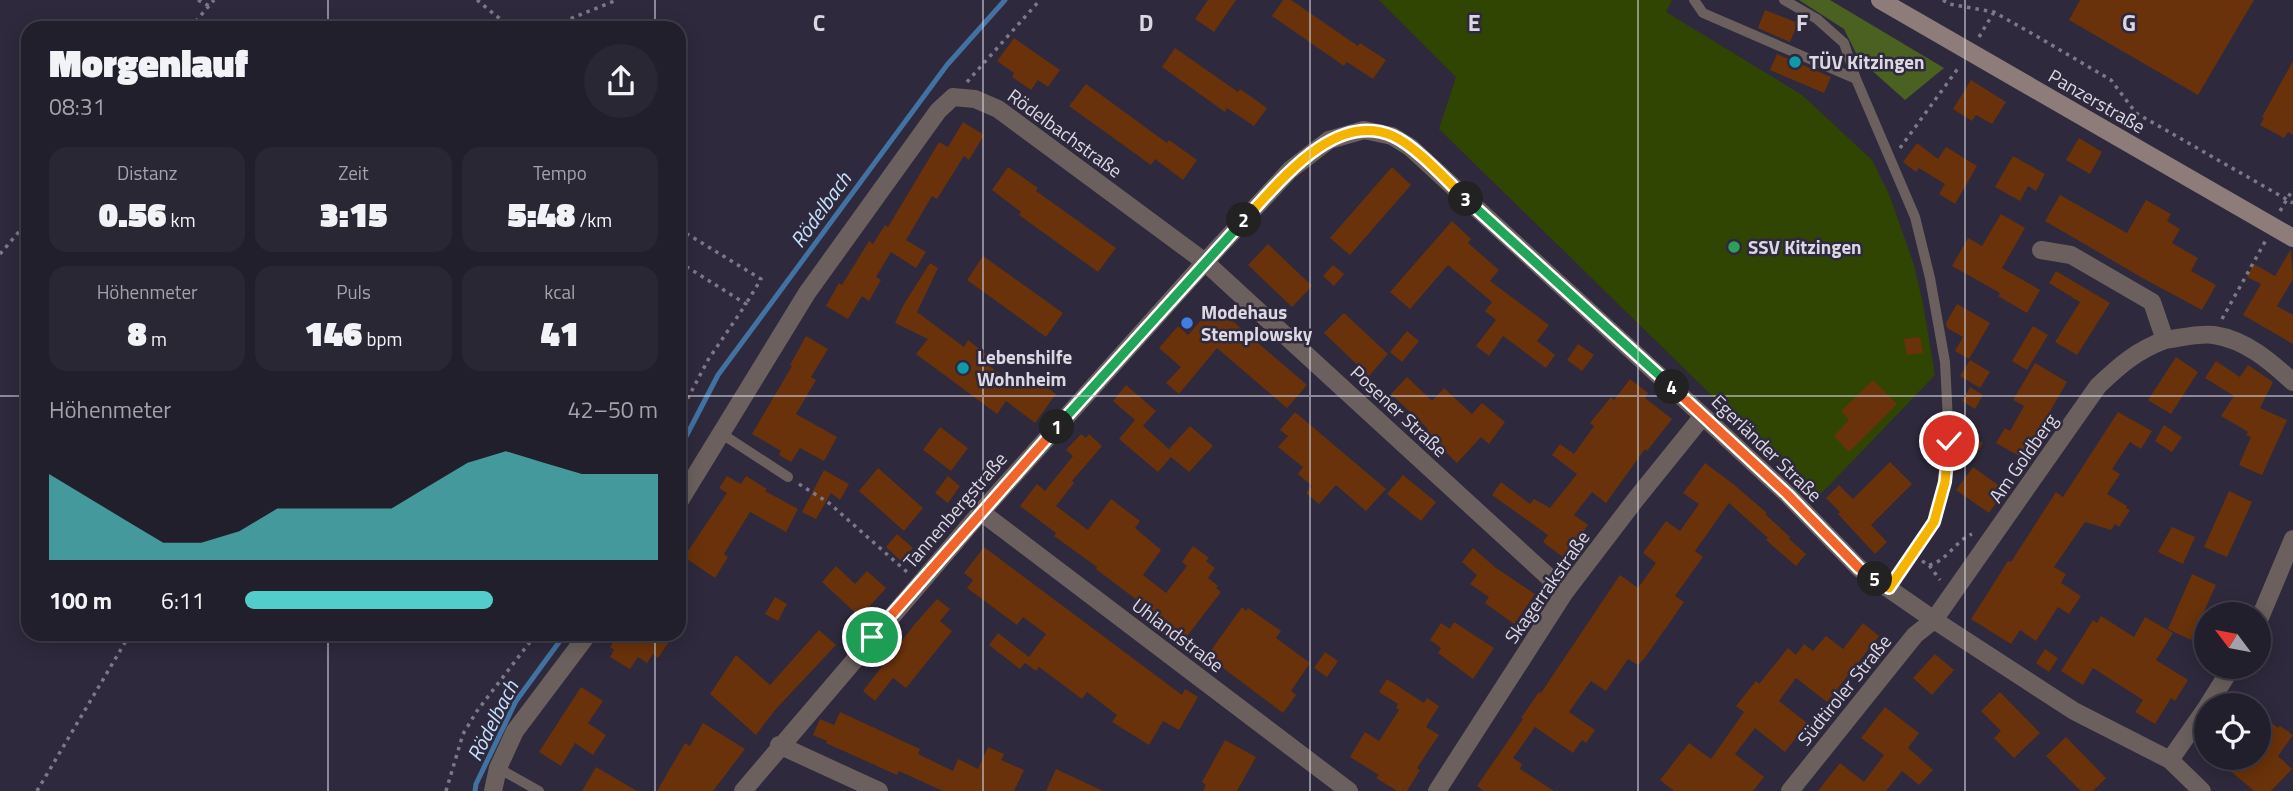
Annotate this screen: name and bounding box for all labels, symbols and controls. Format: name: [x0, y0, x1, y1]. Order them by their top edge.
text: C: [813, 5, 825, 40]
text: D: [1139, 5, 1153, 40]
text: E: [1468, 5, 1480, 40]
text: F: [1796, 5, 1808, 40]
text: G: [2122, 5, 2136, 40]
text: Morgenlauf: [49, 34, 248, 92]
button: share: [584, 44, 658, 118]
place label: TÜV Kitzingen: [1809, 47, 1925, 76]
marker: TÜV Kitzingen: [1787, 54, 1803, 70]
street label: Panzerstraße: [2043, 61, 2151, 140]
street label: Rödelbachstraße: [1002, 81, 1129, 184]
text: 08:31: [49, 89, 106, 124]
text: Distanz: [117, 158, 177, 187]
text: Zeit: [338, 158, 369, 187]
text: Tempo: [533, 158, 587, 187]
water label: Rödelbach: [782, 164, 859, 254]
pin: 3: [1448, 182, 1484, 216]
text: 3: [1460, 184, 1471, 213]
text: 0.56: [99, 187, 166, 241]
text: 3:15: [320, 187, 387, 241]
text: 5:48: [507, 187, 575, 241]
pin: 2: [1226, 202, 1262, 238]
text: km: [166, 205, 196, 234]
text: /km: [575, 205, 612, 234]
text: 2: [1238, 205, 1249, 234]
place label: SSV Kitzingen: [1748, 232, 1862, 261]
marker: SSV Kitzingen: [1726, 239, 1742, 255]
text: Höhenmeter: [97, 277, 198, 306]
text: Puls: [336, 277, 371, 306]
text: kcal: [544, 277, 575, 306]
place label: Modehaus Stemplowsky: [1201, 297, 1313, 348]
text: 8: [127, 306, 147, 360]
text: 146: [305, 306, 362, 360]
text: 41: [541, 306, 579, 360]
marker: Modehaus Stemplowsky: [1179, 315, 1195, 331]
text: m: [147, 324, 167, 353]
text: bpm: [362, 324, 402, 353]
place label: Lebenshilfe Wohnheim: [977, 342, 1072, 393]
street label: Posener Straße: [1344, 358, 1454, 463]
marker: Lebenshilfe Wohnheim: [955, 360, 971, 376]
pin: 4: [1654, 370, 1690, 404]
text: 4: [1666, 372, 1677, 401]
street label: Egerländer Straße: [1705, 387, 1829, 508]
text: Höhenmeter: [49, 392, 171, 427]
text: 42–50 m: [568, 392, 658, 427]
street label: Am Goldberg: [1981, 407, 2064, 508]
pin: 1: [1040, 410, 1074, 444]
pin: [1919, 411, 1979, 471]
text: 1: [1051, 412, 1062, 441]
icon: check: [1930, 422, 1968, 460]
street label: Tannenbergstraße: [896, 445, 1013, 574]
street label: Skagerrakstraße: [1497, 524, 1596, 649]
pin: 5: [1857, 562, 1892, 596]
text: 5: [1869, 564, 1880, 593]
text: 100 m: [49, 583, 112, 618]
text: 6:11: [161, 583, 205, 618]
street label: Uhlandstraße: [1126, 590, 1230, 679]
north arrow: [2194, 602, 2272, 679]
map controls: [2194, 602, 2271, 770]
pin: [842, 607, 902, 667]
icon: arrive: [853, 618, 891, 656]
street label: Südtiroler Straße: [1790, 628, 1898, 752]
water label: Rödelbach: [458, 674, 526, 766]
button: locate: [2194, 693, 2271, 770]

